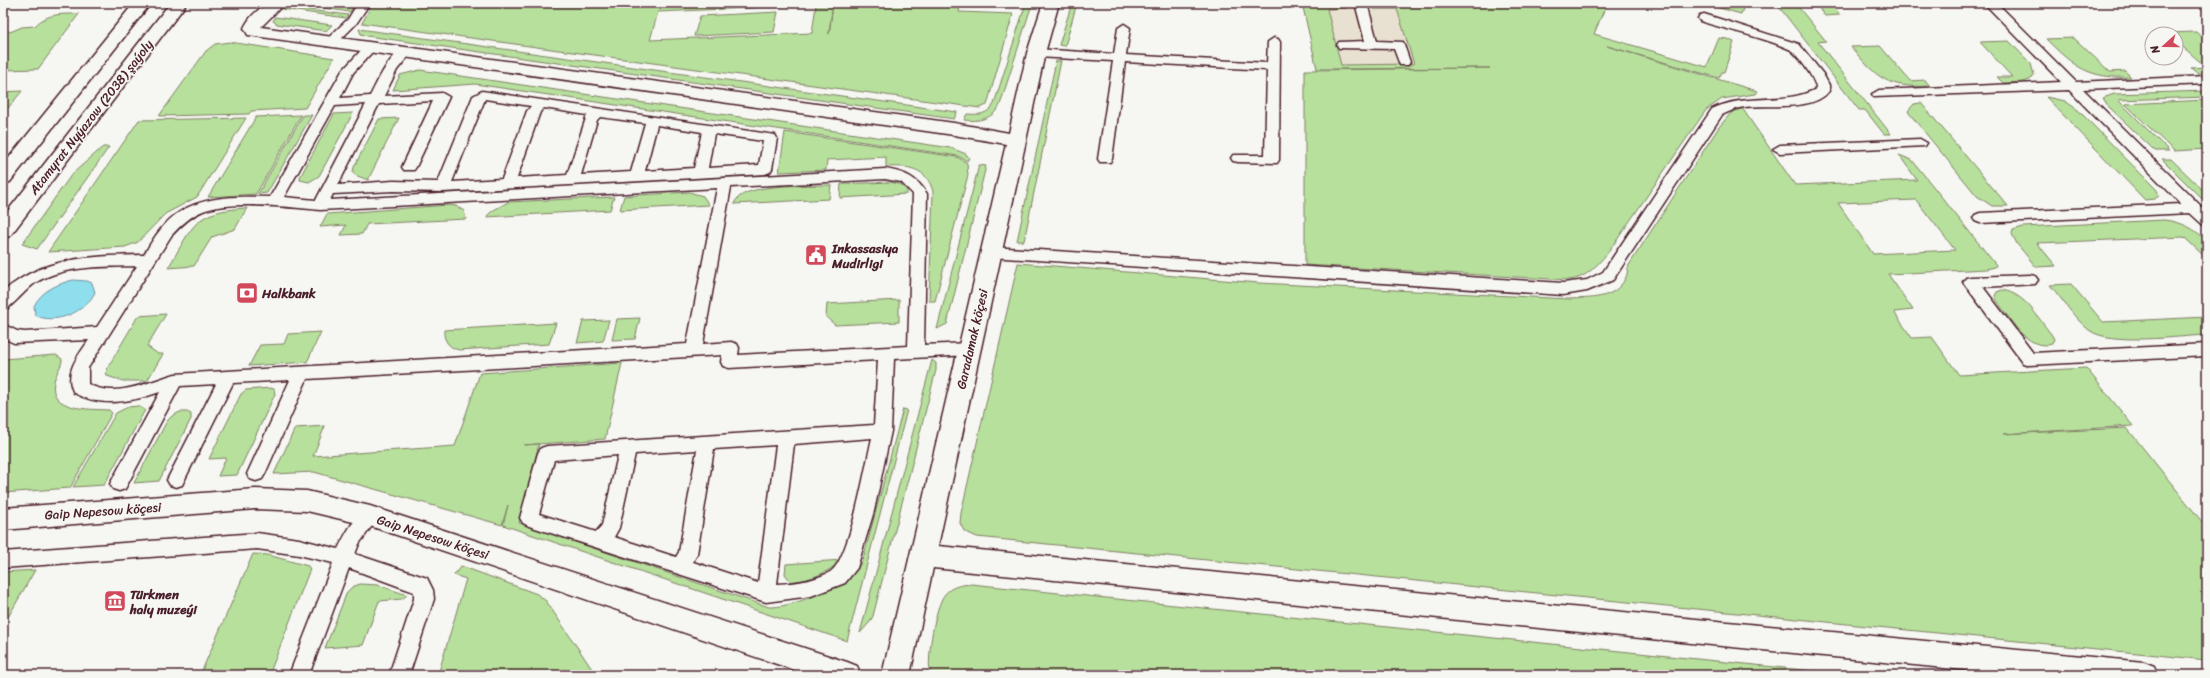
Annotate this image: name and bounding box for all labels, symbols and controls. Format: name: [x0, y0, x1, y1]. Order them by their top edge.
north arrow: [2144, 26, 2184, 66]
street label: Atamyrat Nyýazow (2038) şaýoly: [22, 34, 159, 201]
text: N: [2145, 42, 2166, 57]
place label: Inkassasiya Mudirligi: [831, 237, 899, 275]
public building icon: Inkassasiya Mudirligi: [803, 242, 829, 268]
bank icon: Halkbank: [234, 280, 260, 306]
place label: Halkbank: [261, 282, 317, 305]
street label: Garadamak köçesi: [949, 286, 995, 391]
street label: Gaip Nepesow köçesi: [44, 495, 163, 527]
street label: Gaip Nepesow köçesi: [374, 508, 493, 566]
place label: Türkmen haly muzeýi: [129, 583, 198, 621]
museum icon: Türkmen haly muzeýi: [102, 588, 128, 614]

